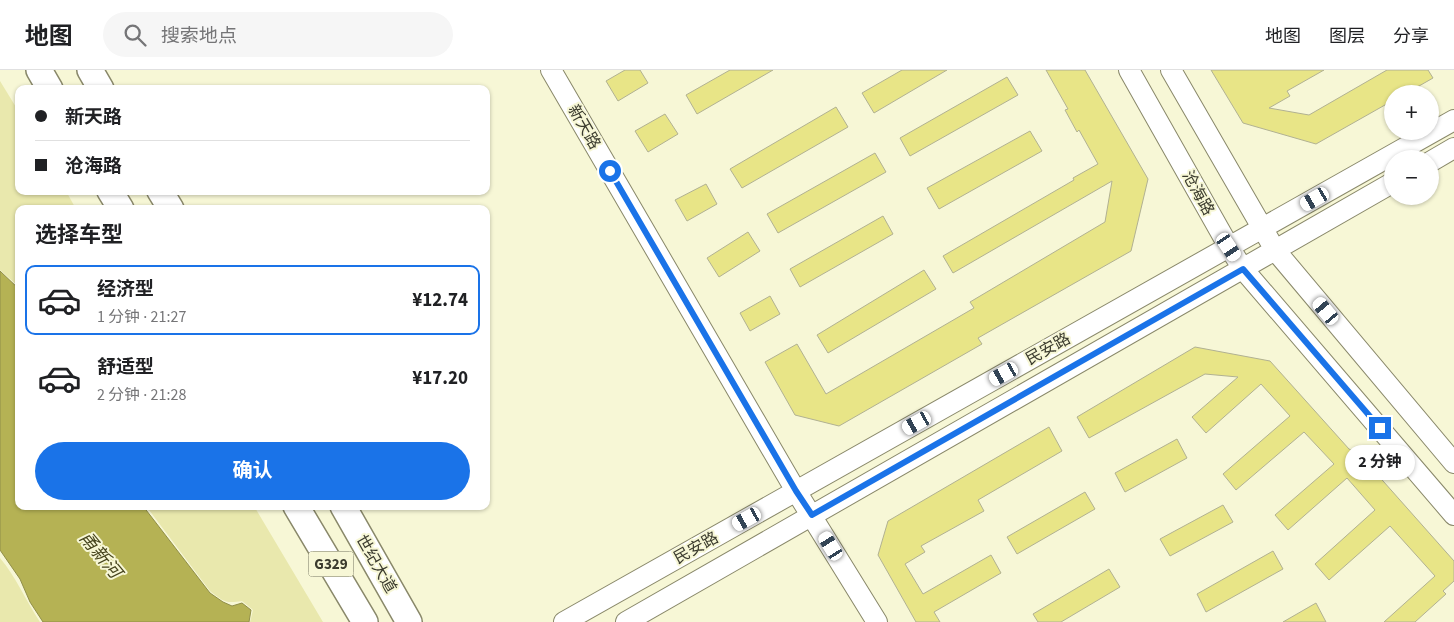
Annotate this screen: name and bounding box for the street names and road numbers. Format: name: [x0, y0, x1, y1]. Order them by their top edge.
street label: 新天路: [562, 101, 606, 153]
street label: 沧海路: [1177, 167, 1219, 219]
street label: 民安路: [1022, 328, 1074, 370]
street label: 民安路: [670, 527, 722, 569]
street label: 世纪大道: [350, 531, 402, 597]
road number: G329: [308, 552, 354, 576]

